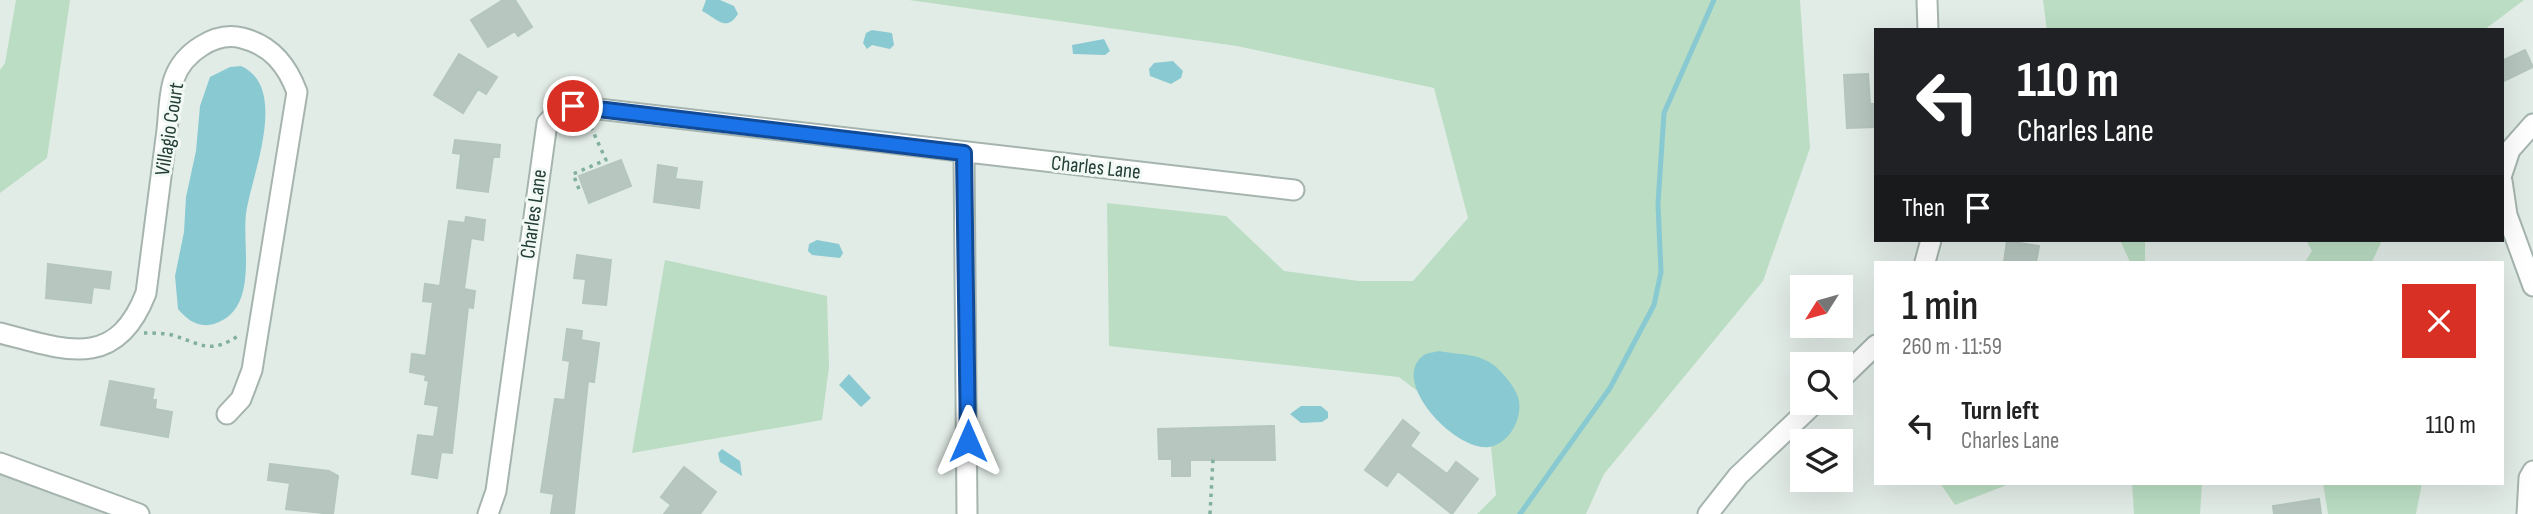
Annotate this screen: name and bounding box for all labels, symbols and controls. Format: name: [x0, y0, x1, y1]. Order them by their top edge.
text: 110 m: [2017, 52, 2119, 111]
icon: left: [1902, 56, 1993, 147]
pin: [543, 76, 603, 136]
street label: Villagio Court: [150, 81, 189, 177]
icon: arrive: [554, 87, 592, 125]
text: Charles Lane: [2017, 112, 2154, 151]
street label: Charles Lane: [1050, 150, 1142, 185]
street label: Charles Lane: [515, 168, 552, 260]
icon: arrive: [1959, 189, 1997, 227]
text: Then: [1902, 193, 1945, 224]
north arrow: [1790, 275, 1853, 338]
map controls: [1790, 275, 1853, 492]
text: 1 min: [1902, 281, 1978, 332]
button: close: [2402, 284, 2476, 358]
text: 260 m · 11:59: [1902, 333, 2002, 361]
button: search: [1790, 352, 1853, 415]
text: Turn left: [1961, 396, 2039, 427]
position arrow: [931, 404, 1005, 478]
icon: left: [1902, 407, 1940, 445]
text: 110 m: [2425, 410, 2476, 441]
text: Charles Lane: [1961, 427, 2059, 455]
button: layers: [1790, 429, 1853, 492]

